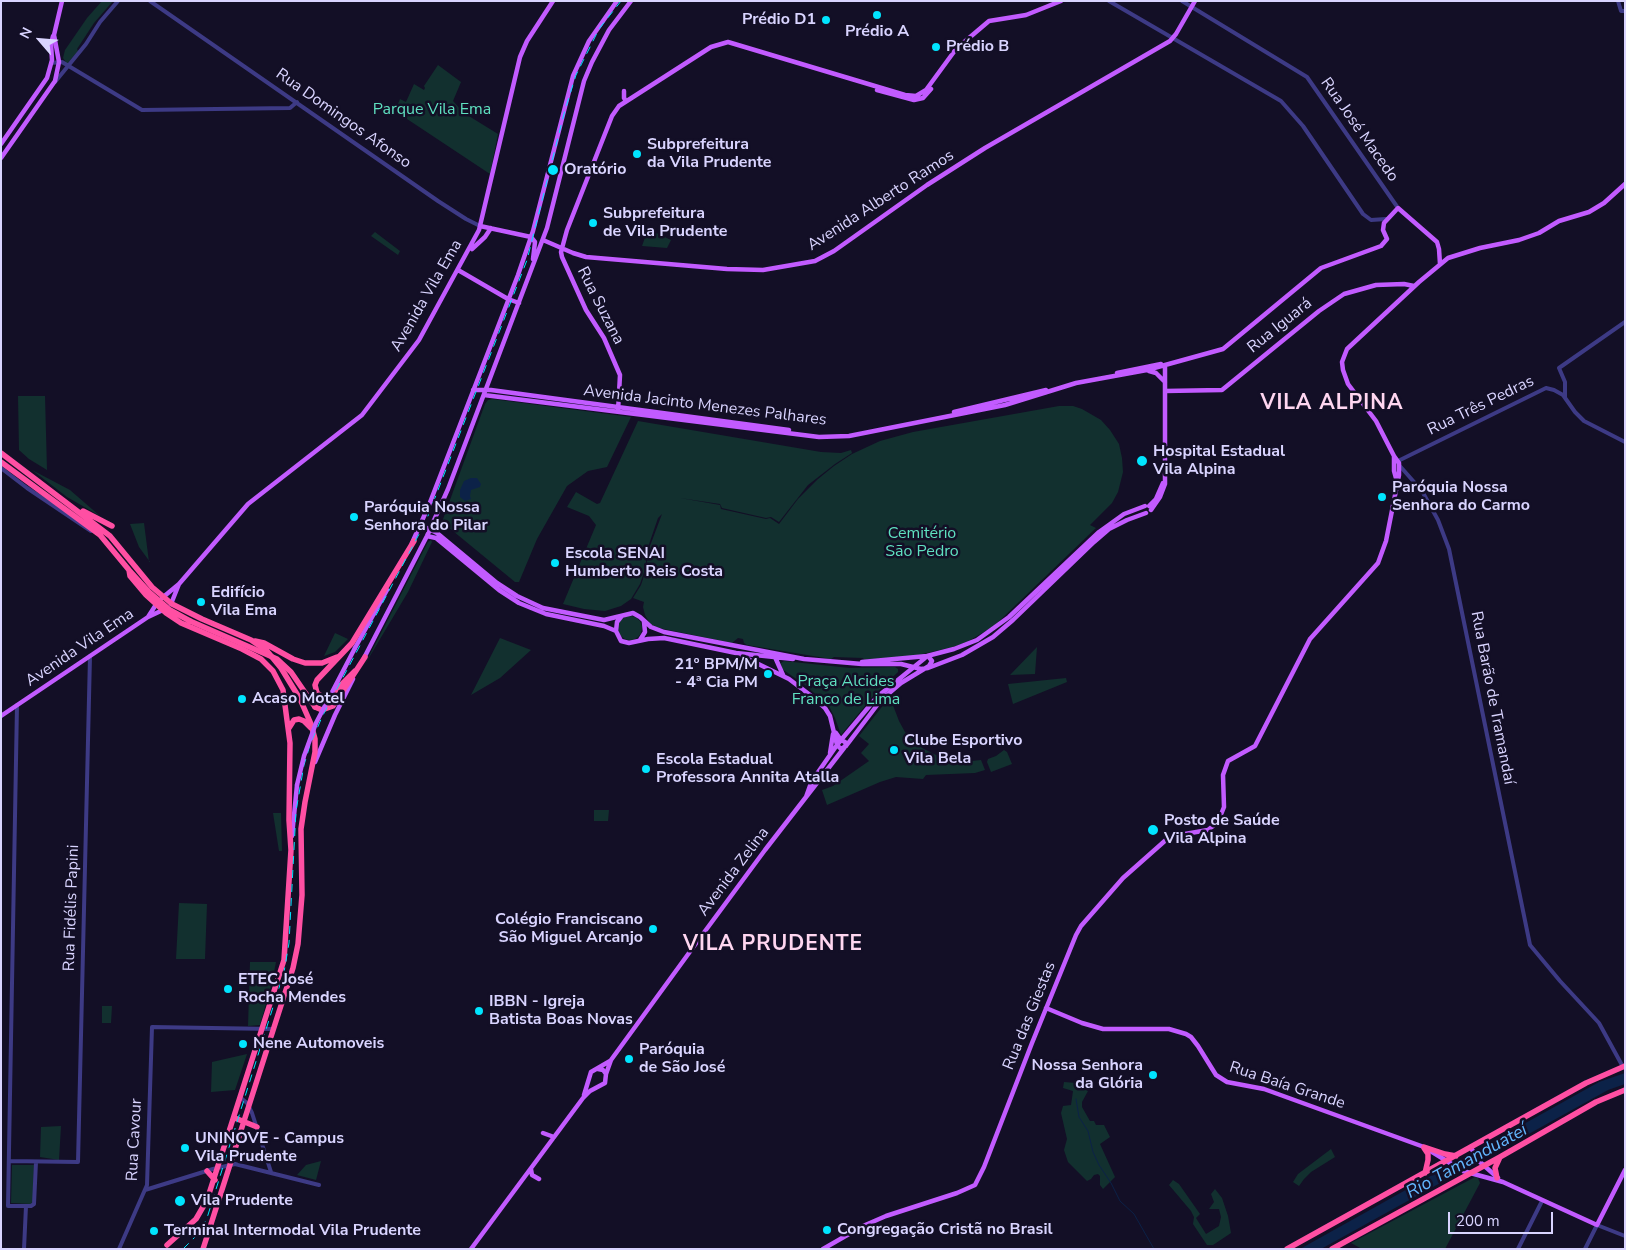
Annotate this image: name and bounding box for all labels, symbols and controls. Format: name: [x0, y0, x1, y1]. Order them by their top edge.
marker: Prédio A: [871, 9, 883, 21]
place label: Prédio D1: [742, 10, 816, 30]
marker: Prédio D1: [820, 14, 832, 26]
north arrow: [15, 15, 65, 65]
place label: Prédio A: [845, 22, 909, 42]
text: N: [15, 24, 37, 42]
place label: Prédio B: [946, 37, 1009, 57]
marker: Prédio B: [930, 41, 942, 53]
street label: Rua Domingos Afonso: [272, 65, 414, 173]
street label: Rua José Macedo: [1316, 74, 1402, 186]
park label: Parque Vila Ema: [373, 100, 491, 120]
place label: Subprefeitura da Vila Prudente: [647, 135, 772, 173]
street label: Avenida Alberto Ramos: [804, 146, 958, 256]
marker: Subprefeitura da Vila Prudente: [631, 148, 643, 160]
place label: Oratório: [564, 160, 626, 180]
marker: Oratório: [546, 163, 560, 177]
place label: Subprefeitura de Vila Prudente: [603, 204, 727, 242]
marker: Subprefeitura de Vila Prudente: [587, 217, 599, 229]
street label: Avenida Vila Ema: [387, 237, 467, 355]
street label: Rua Suzana: [572, 264, 628, 348]
street label: Rua Iguará: [1244, 294, 1316, 358]
street label: Rua Três Pedras: [1425, 372, 1537, 440]
street label: Avenida Jacinto Menezes Palhares: [582, 382, 828, 430]
district label: VILA ALPINA: [1259, 391, 1405, 417]
place label: Hospital Estadual Vila Alpina: [1153, 442, 1285, 480]
marker: Hospital Estadual Vila Alpina: [1135, 454, 1149, 468]
place label: Paróquia Nossa Senhora do Carmo: [1392, 478, 1530, 516]
marker: Paróquia Nossa Senhora do Carmo: [1376, 491, 1388, 503]
place label: Paróquia Nossa Senhora do Pilar: [364, 498, 488, 536]
marker: Paróquia Nossa Senhora do Pilar: [348, 511, 360, 523]
park label: Cemitério São Pedro: [885, 524, 959, 562]
place label: Escola SENAI Humberto Reis Costa: [565, 544, 723, 582]
marker: Escola SENAI Humberto Reis Costa: [549, 557, 561, 569]
place label: Edifício Vila Ema: [211, 583, 277, 621]
marker: Edifício Vila Ema: [195, 596, 207, 608]
street label: Avenida Vila Ema: [22, 605, 138, 691]
street label: Rua Barão de Tramandaí: [1466, 610, 1518, 786]
place label: 21º BPM/M - 4ª Cia PM: [675, 655, 758, 693]
marker: 21º BPM/M - 4ª Cia PM: [762, 668, 774, 680]
park label: Praça Alcides Franco de Lima: [792, 672, 900, 710]
place label: Acaso Motel: [252, 689, 344, 709]
marker: Acaso Motel: [236, 693, 248, 705]
place label: Clube Esportivo Vila Bela: [904, 731, 1022, 769]
marker: Clube Esportivo Vila Bela: [888, 744, 900, 756]
place label: Escola Estadual Professora Annita Atalla: [656, 750, 839, 788]
marker: Escola Estadual Professora Annita Atalla: [640, 763, 652, 775]
place label: Posto de Saúde Vila Alpina: [1164, 811, 1280, 849]
marker: Posto de Saúde Vila Alpina: [1146, 823, 1160, 837]
street label: Avenida Zelina: [694, 824, 774, 920]
street label: Rua Fidélis Papini: [60, 844, 84, 972]
place label: Colégio Franciscano São Miguel Arcanjo: [495, 910, 643, 948]
marker: Colégio Franciscano São Miguel Arcanjo: [647, 923, 659, 935]
district label: VILA PRUDENTE: [681, 932, 865, 958]
street label: Rua das Giestas: [1000, 959, 1060, 1073]
place label: ETEC José Rocha Mendes: [238, 970, 346, 1008]
marker: ETEC José Rocha Mendes: [222, 983, 234, 995]
place label: IBBN - Igreja Batista Boas Novas: [489, 992, 633, 1030]
marker: IBBN - Igreja Batista Boas Novas: [473, 1005, 485, 1017]
place label: Nene Automoveis: [253, 1034, 384, 1054]
marker: Nene Automoveis: [237, 1038, 249, 1050]
place label: Paróquia de São José: [639, 1040, 725, 1078]
marker: Paróquia de São José: [623, 1053, 635, 1065]
place label: Nossa Senhora da Glória: [1031, 1056, 1143, 1094]
street label: Rua Baía Grande: [1227, 1058, 1347, 1114]
marker: Nossa Senhora da Glória: [1147, 1069, 1159, 1081]
street label: Rua Cavour: [123, 1098, 147, 1182]
water label: Rio Tamanduateí: [1403, 1120, 1531, 1204]
place label: UNINOVE - Campus Vila Prudente: [195, 1129, 344, 1167]
marker: UNINOVE - Campus Vila Prudente: [179, 1142, 191, 1154]
place label: Vila Prudente: [191, 1191, 293, 1211]
marker: Vila Prudente: [173, 1194, 187, 1208]
scale bar: [1451, 1202, 1556, 1234]
text: 200 m: [1456, 1211, 1500, 1231]
place label: Congregação Cristã no Brasil: [837, 1220, 1053, 1240]
place label: Terminal Intermodal Vila Prudente: [164, 1221, 421, 1241]
marker: Congregação Cristã no Brasil: [821, 1224, 833, 1236]
marker: Terminal Intermodal Vila Prudente: [148, 1225, 160, 1237]

